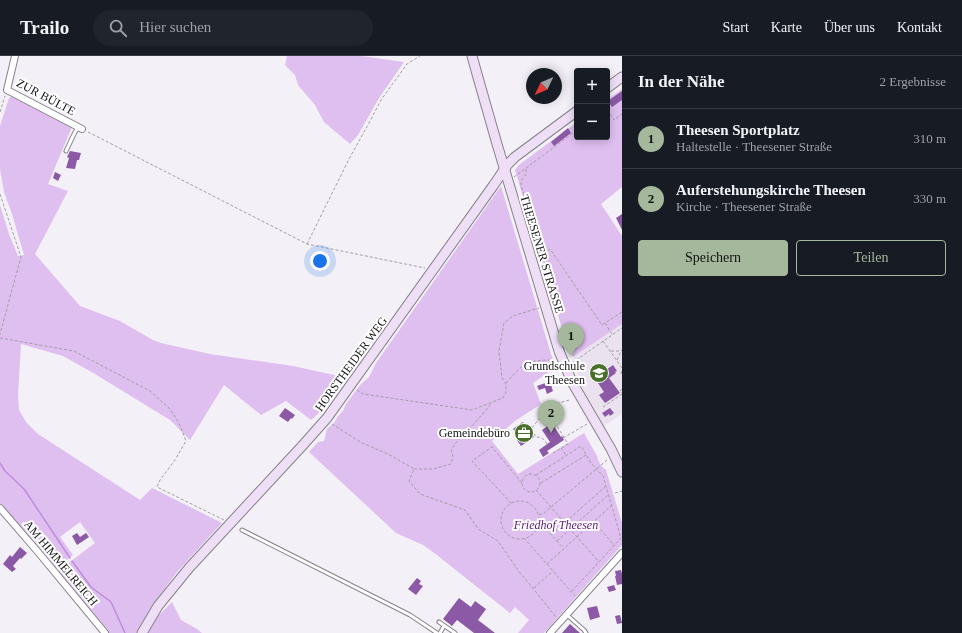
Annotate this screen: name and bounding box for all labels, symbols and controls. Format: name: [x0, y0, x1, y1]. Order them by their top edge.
search box: [93, 10, 373, 46]
text: Trailo: [20, 17, 69, 38]
icon: search: [107, 17, 129, 39]
text: Hier suchen: [139, 19, 211, 35]
text: Start: [722, 20, 749, 35]
text: Karte: [771, 20, 802, 35]
text: Über uns: [824, 20, 875, 35]
text: Kontakt: [897, 20, 942, 35]
north arrow: [526, 68, 562, 104]
map controls: [574, 68, 610, 140]
button: +: [574, 68, 610, 104]
text: In der Nähe: [638, 72, 725, 91]
text: 2 Ergebnisse: [879, 74, 946, 89]
street label: ZUR BÜLTE: [14, 76, 78, 118]
button: −: [574, 104, 610, 140]
text: Theesen Sportplatz: [676, 122, 800, 138]
text: 1: [648, 131, 654, 146]
text: 310 m: [913, 131, 946, 146]
text: Haltestelle · Theesener Straße: [676, 139, 832, 154]
text: Auferstehungskirche Theesen: [676, 182, 866, 198]
text: 2: [648, 191, 654, 206]
text: 330 m: [913, 191, 946, 206]
street label: THEESENER STRASSE: [517, 193, 567, 315]
text: Kirche · Theesener Straße: [676, 199, 812, 214]
button: Speichern: [638, 240, 788, 276]
button: Teilen: [796, 240, 946, 276]
your location: [310, 251, 330, 271]
street label: HORSTHEIDER WEG: [312, 314, 390, 414]
pin: 1: [558, 323, 584, 356]
place label: Grundschule Theesen: [524, 359, 585, 387]
school or university icon: Grundschule Theesen: [588, 362, 610, 384]
pin: 2: [538, 400, 564, 433]
office icon: Gemeindebüro: [513, 422, 535, 444]
place label: Gemeindebüro: [439, 426, 510, 440]
street label: AM HIMMELREICH: [21, 518, 101, 609]
park label: Friedhof Theesen: [513, 518, 598, 532]

